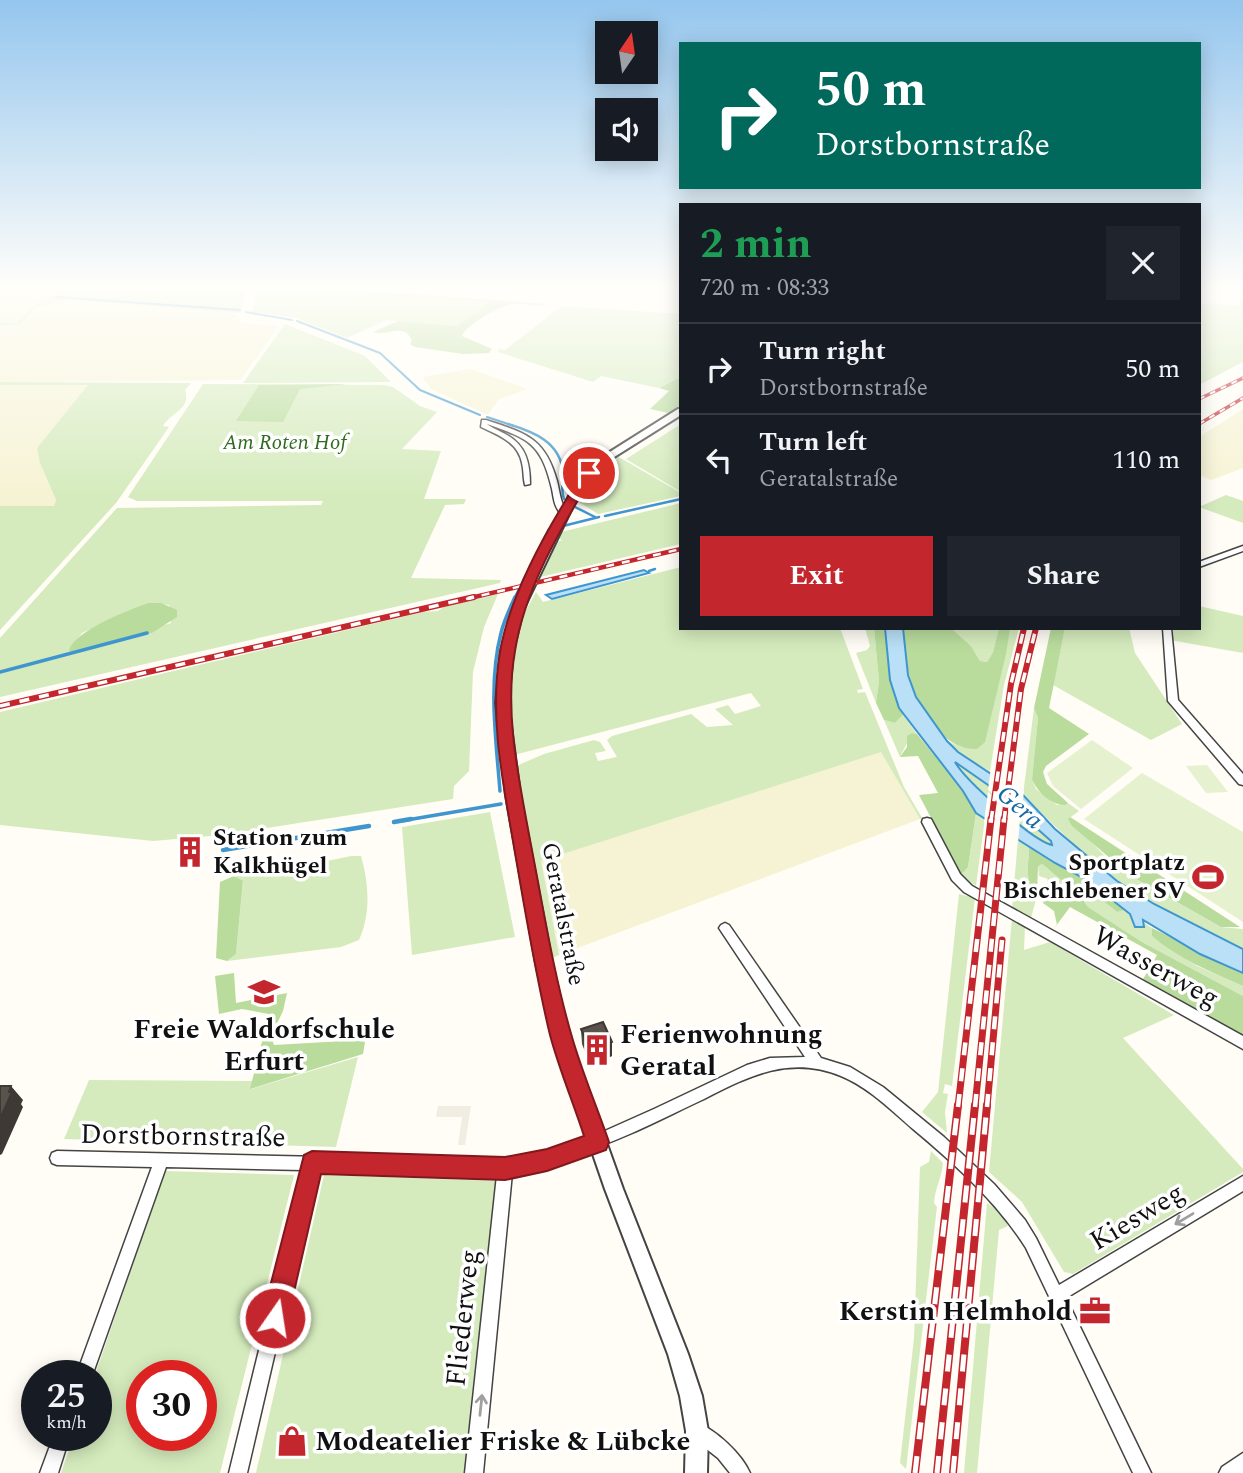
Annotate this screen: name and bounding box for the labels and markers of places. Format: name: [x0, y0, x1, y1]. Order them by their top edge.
pin: [559, 443, 619, 503]
place label: Station zum Kalkhügel: [213, 820, 348, 884]
building icon: Station zum Kalkhügel: [173, 835, 207, 869]
place label: Sportplatz Bischlebener SV: [1003, 845, 1185, 909]
sports icon: Sportplatz Bischlebener SV: [1191, 860, 1225, 894]
school or university icon: Freie Waldorfschule Erfurt: [247, 975, 281, 1009]
place label: Freie Waldorfschule Erfurt: [133, 1008, 395, 1083]
place label: Ferienwohnung Geratal: [620, 1013, 823, 1088]
building icon: Ferienwohnung Geratal: [580, 1033, 614, 1067]
place label: Kerstin Helmhold: [839, 1290, 1072, 1333]
office icon: Kerstin Helmhold: [1078, 1294, 1112, 1328]
place label: Modeatelier Friske & Lübcke: [315, 1420, 690, 1463]
shop icon: Modeatelier Friske & Lübcke: [275, 1424, 309, 1458]

